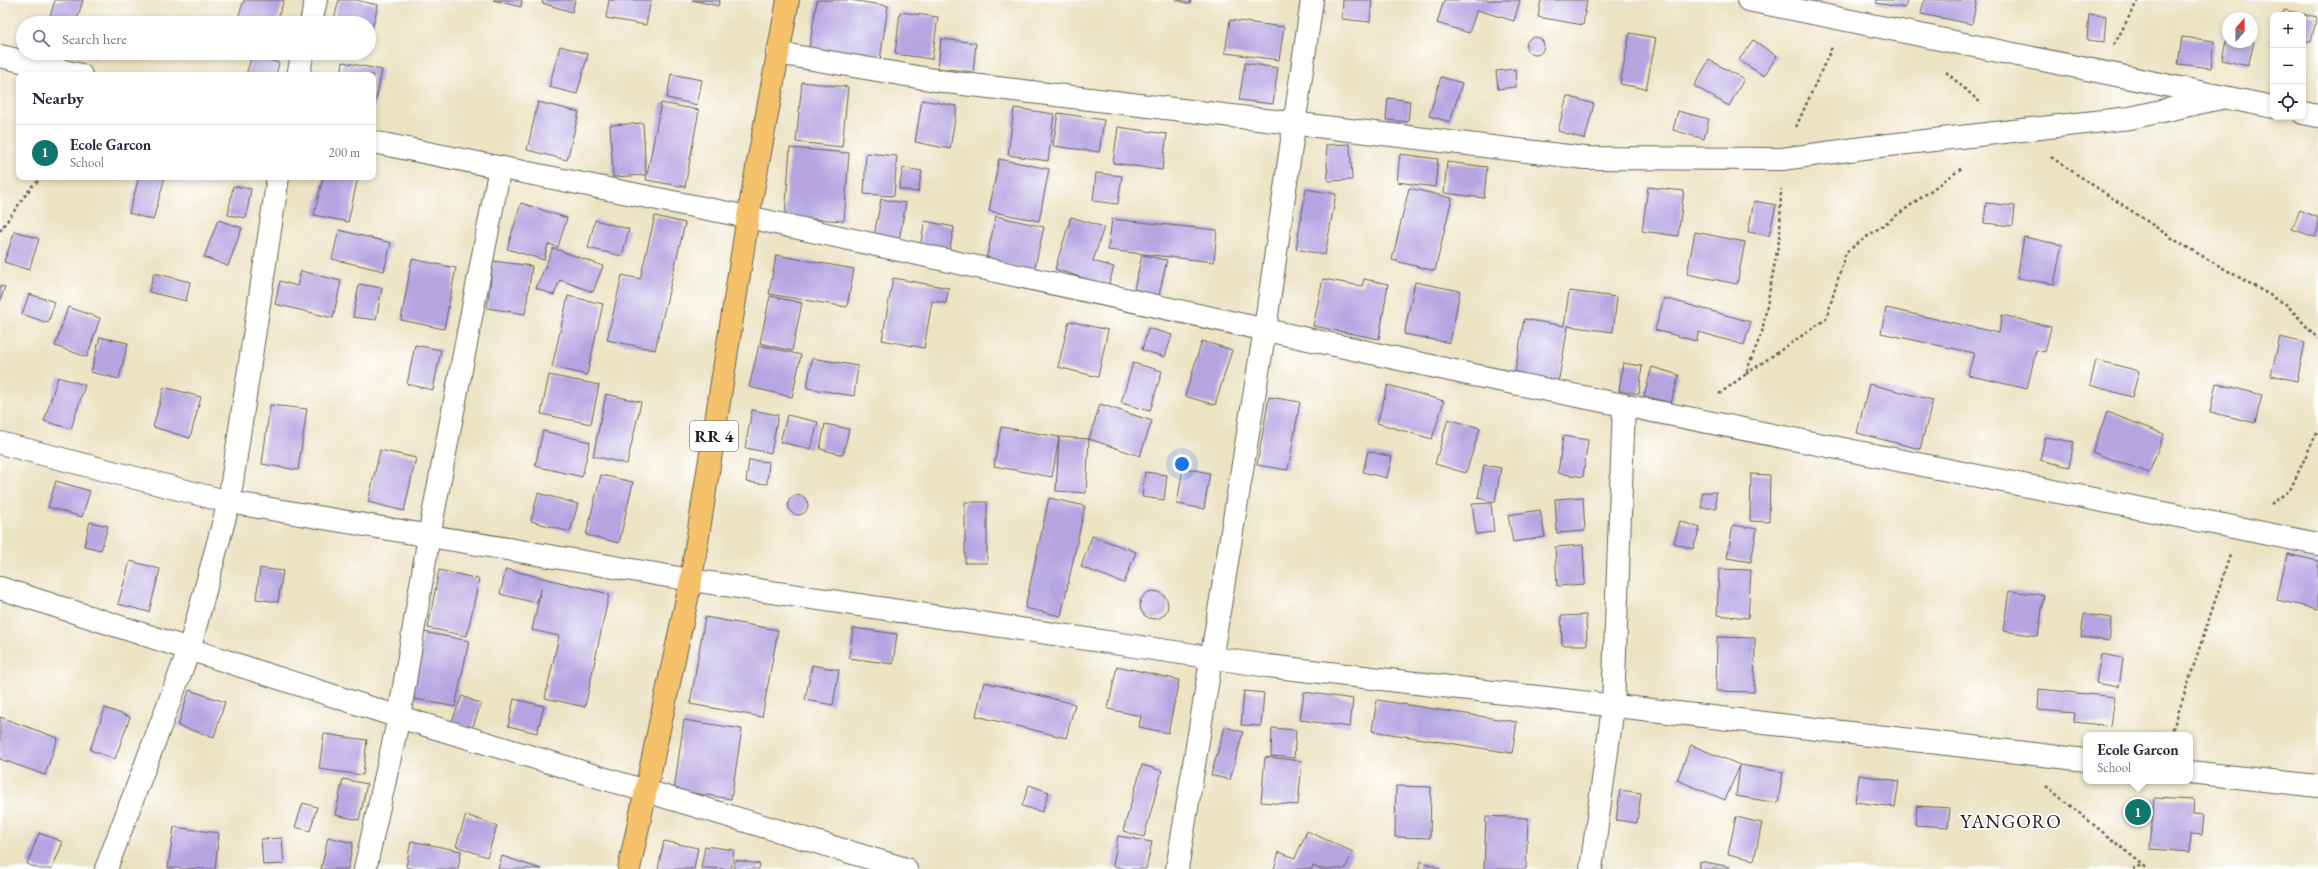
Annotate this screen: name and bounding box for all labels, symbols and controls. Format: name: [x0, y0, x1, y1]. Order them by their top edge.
north arrow: [2222, 12, 2258, 48]
map controls: [2270, 12, 2306, 120]
button: +: [2270, 12, 2306, 48]
search box: [16, 16, 376, 60]
icon: search: [30, 27, 52, 49]
text: Search here: [62, 29, 127, 48]
button: −: [2270, 48, 2306, 84]
button: locate: [2270, 84, 2306, 120]
text: Nearby: [32, 87, 84, 109]
text: Ecole Garcon: [70, 135, 151, 154]
text: 1: [42, 144, 48, 161]
text: 200 m: [329, 144, 360, 161]
text: School: [70, 154, 104, 171]
road number: RR 4: [690, 421, 738, 451]
your location: [1172, 454, 1192, 474]
popup: [2083, 732, 2193, 784]
text: Ecole Garcon: [2097, 740, 2179, 759]
text: School: [2097, 759, 2131, 776]
pin: 1: [2125, 797, 2151, 827]
district label: YANGORO: [1960, 809, 2062, 834]

